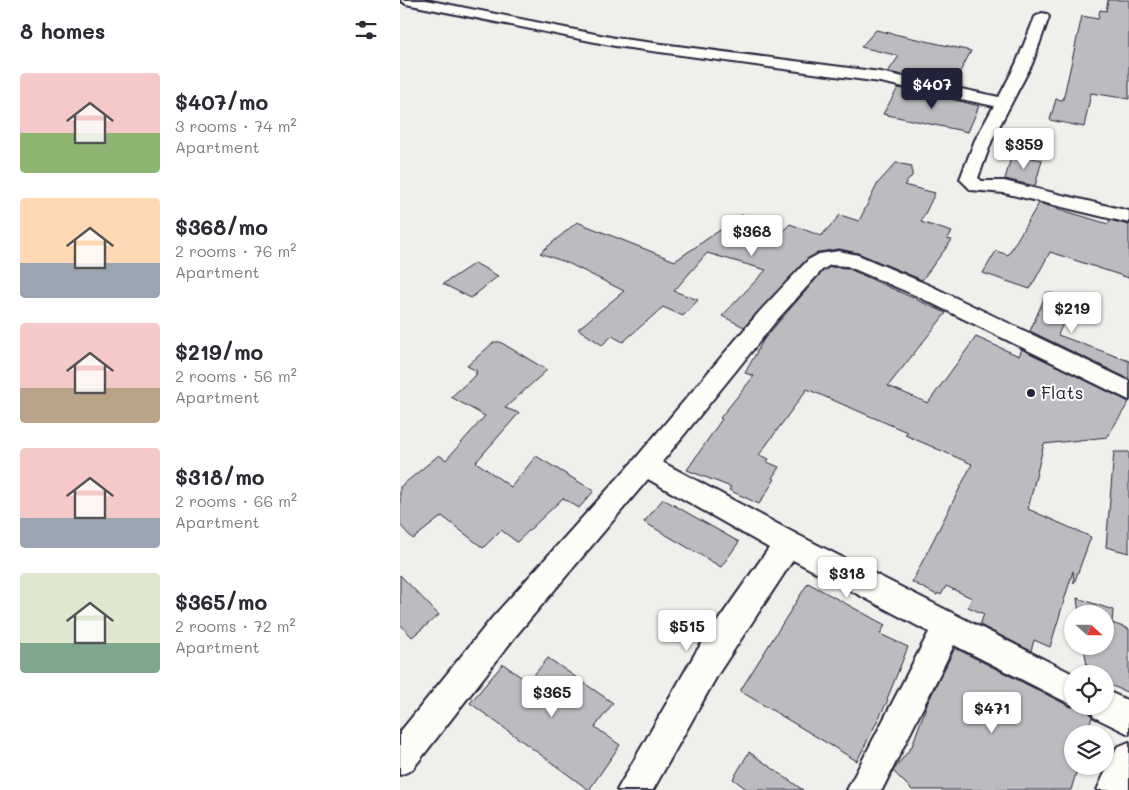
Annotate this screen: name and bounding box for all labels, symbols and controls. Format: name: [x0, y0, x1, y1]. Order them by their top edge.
icon: filters: [352, 16, 380, 44]
text: 8 homes: [20, 17, 105, 44]
pin: $407: [902, 68, 962, 110]
text: $407: [912, 73, 952, 94]
text: $407/mo: [175, 88, 268, 115]
icon: home: [60, 93, 120, 153]
text: 3 rooms · 74 m²: [175, 115, 296, 136]
pin: $359: [994, 128, 1054, 170]
text: $359: [1005, 133, 1043, 154]
text: Apartment: [175, 136, 260, 157]
text: $368/mo: [175, 213, 268, 240]
pin: $368: [722, 214, 782, 257]
icon: home: [60, 218, 120, 278]
text: $368: [732, 220, 772, 241]
text: 2 rooms · 76 m²: [175, 240, 296, 261]
text: Apartment: [175, 261, 260, 282]
pin: $219: [1042, 292, 1102, 334]
text: $219: [1054, 297, 1090, 318]
text: $219/mo: [175, 338, 263, 365]
icon: home: [60, 343, 120, 403]
text: 2 rooms · 56 m²: [175, 365, 297, 386]
place label: Flats: [1041, 380, 1083, 404]
text: Apartment: [175, 386, 260, 407]
marker: Flats: [1025, 387, 1037, 399]
text: $318/mo: [175, 463, 265, 490]
icon: home: [60, 468, 120, 528]
text: 2 rooms · 66 m²: [175, 490, 297, 511]
text: Apartment: [175, 511, 260, 532]
pin: $318: [817, 556, 877, 599]
text: $318: [829, 562, 865, 583]
text: $365/mo: [175, 588, 267, 615]
icon: home: [60, 593, 120, 653]
north arrow: [1064, 605, 1114, 655]
map controls: [1064, 605, 1114, 775]
pin: $515: [657, 610, 717, 652]
text: 2 rooms · 72 m²: [175, 615, 296, 636]
text: $515: [669, 615, 705, 636]
text: Apartment: [175, 636, 260, 657]
button: locate: [1064, 665, 1114, 715]
pin: $365: [522, 676, 582, 718]
text: $365: [533, 681, 571, 702]
pin: $471: [962, 692, 1022, 734]
text: $471: [974, 697, 1010, 718]
button: layers: [1064, 725, 1114, 775]

